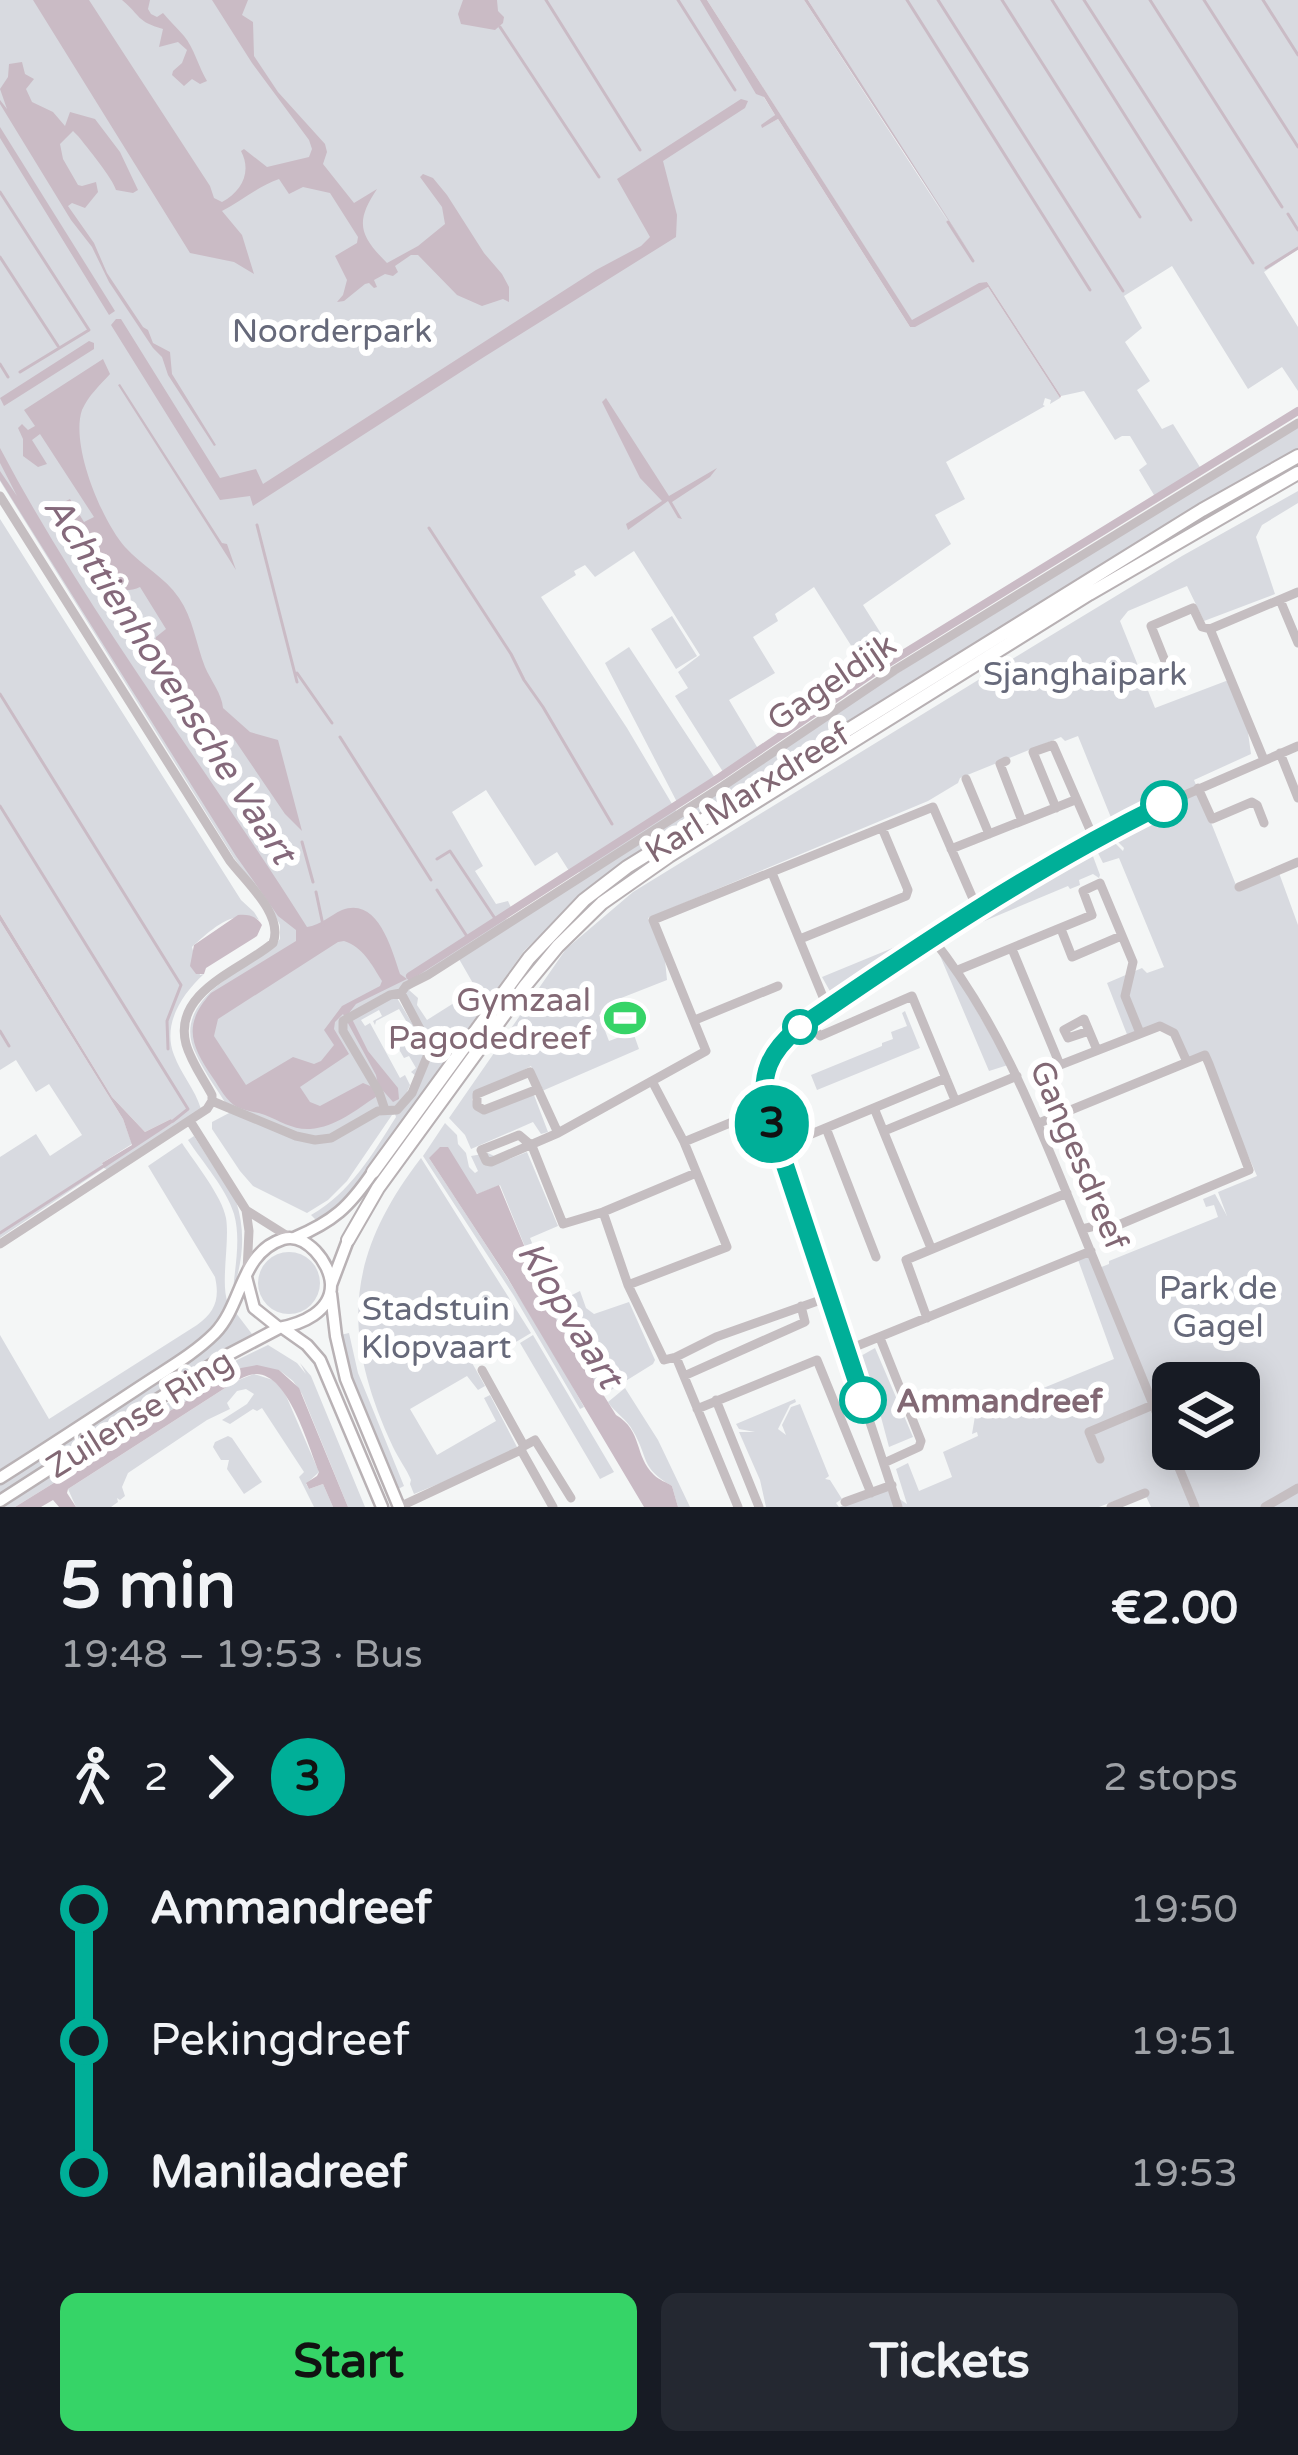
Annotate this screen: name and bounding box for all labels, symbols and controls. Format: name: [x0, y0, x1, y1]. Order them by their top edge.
park label: Noorderpark: [232, 312, 432, 351]
water label: Achttienhovensche Vaart: [35, 488, 307, 875]
street label: Gageldijk: [760, 625, 904, 739]
park label: Sjanghaipark: [983, 655, 1187, 694]
street label: Karl Marxdreef: [638, 715, 857, 872]
unlabelled marker: [1142, 782, 1186, 826]
place label: Gymzaal Pagodedreef: [388, 981, 591, 1058]
sports icon: Gymzaal Pagodedreef: [602, 995, 648, 1041]
unlabelled marker: [784, 1011, 816, 1043]
street label: Gangesdreef: [1021, 1055, 1136, 1256]
line badge: 3: [733, 1085, 811, 1163]
text: 3: [759, 1098, 785, 1149]
water label: Klopvaart: [508, 1234, 634, 1399]
park label: Park de Gagel: [1159, 1269, 1277, 1346]
park label: Stadstuin Klopvaart: [361, 1290, 511, 1367]
street label: Zuilense Ring: [40, 1342, 240, 1487]
map controls: [1152, 1362, 1260, 1470]
button: layers: [1152, 1362, 1260, 1470]
marker: Ammandreef: [841, 1378, 885, 1422]
place label: Ammandreef: [896, 1382, 1103, 1421]
text: 5 min: [60, 1546, 236, 1626]
text: €2.00: [1111, 1582, 1238, 1636]
text: 19:48 – 19:53 · Bus: [60, 1631, 423, 1678]
icon: walk: [60, 1744, 126, 1810]
icon: forward: [187, 1744, 253, 1810]
text: 3: [295, 1751, 321, 1802]
text: 2: [144, 1754, 169, 1801]
text: 2 stops: [1103, 1754, 1238, 1801]
text: Ammandreef: [150, 1882, 432, 1936]
text: 19:50: [1130, 1886, 1238, 1933]
text: Pekingdreef: [150, 2014, 410, 2068]
text: 19:51: [1130, 2018, 1238, 2065]
text: Maniladreef: [150, 2146, 407, 2200]
text: 19:53: [1130, 2150, 1238, 2197]
button: Start: [60, 2293, 637, 2431]
button: Tickets: [661, 2293, 1238, 2431]

